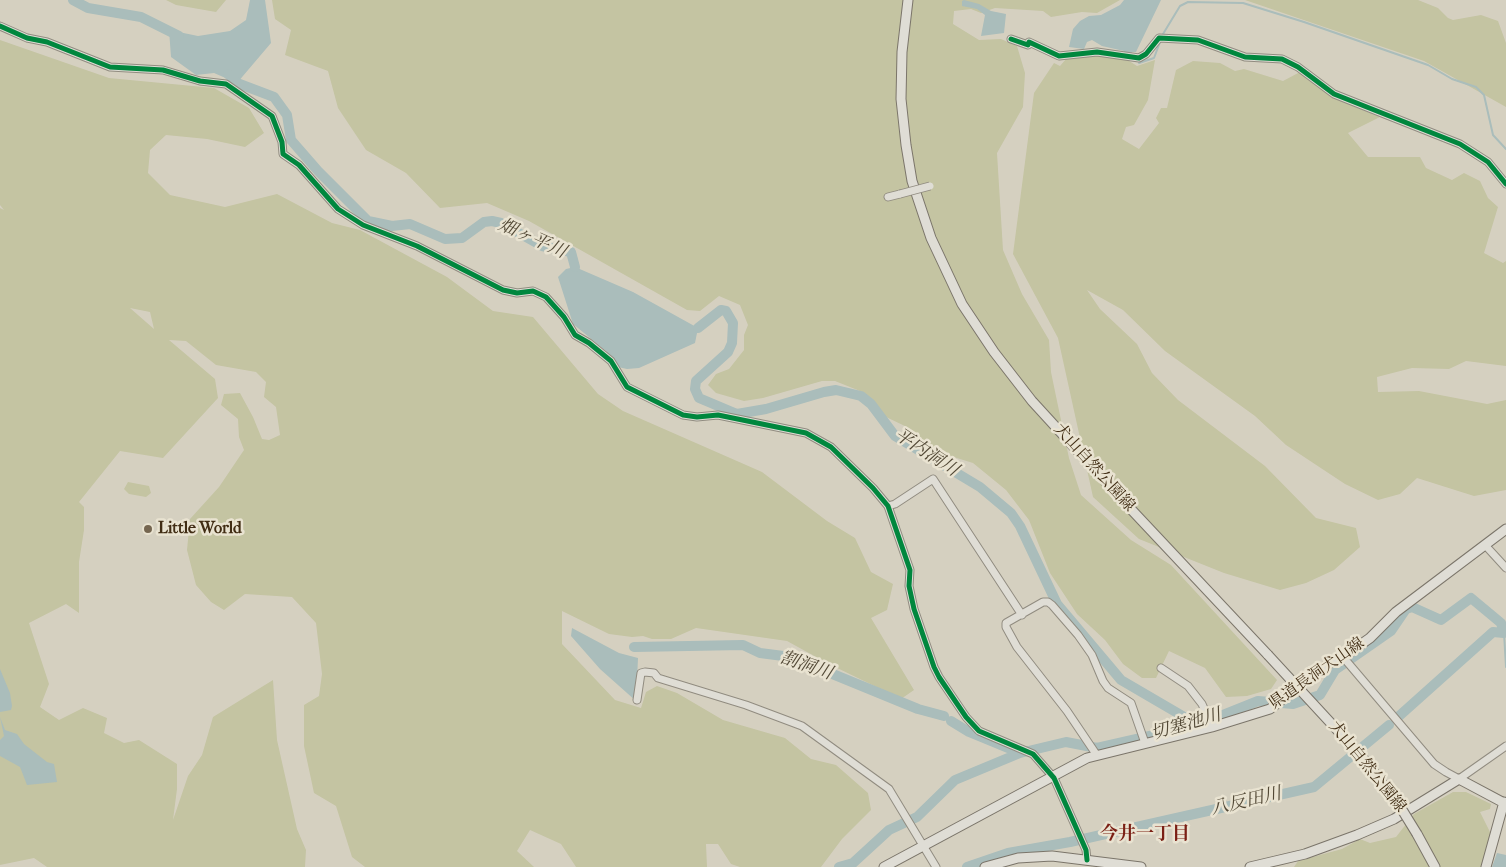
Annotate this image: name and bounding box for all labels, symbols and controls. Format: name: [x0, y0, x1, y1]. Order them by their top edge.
water label: 畑ヶ平川: [495, 214, 569, 264]
street label: 犬山自然公園線: [1049, 420, 1139, 516]
water label: 平内洞川: [890, 424, 962, 482]
place label: Little World: [158, 519, 242, 539]
marker: Little World: [142, 523, 154, 535]
street label: 県道長洞犬山線: [1266, 634, 1368, 714]
water label: 割洞川: [777, 647, 835, 685]
water label: 切塞池川: [1148, 705, 1224, 745]
street label: 犬山自然公園線: [1324, 717, 1410, 817]
water label: 八反田川: [1208, 783, 1284, 821]
district label: 今井一丁目: [1100, 824, 1190, 846]

